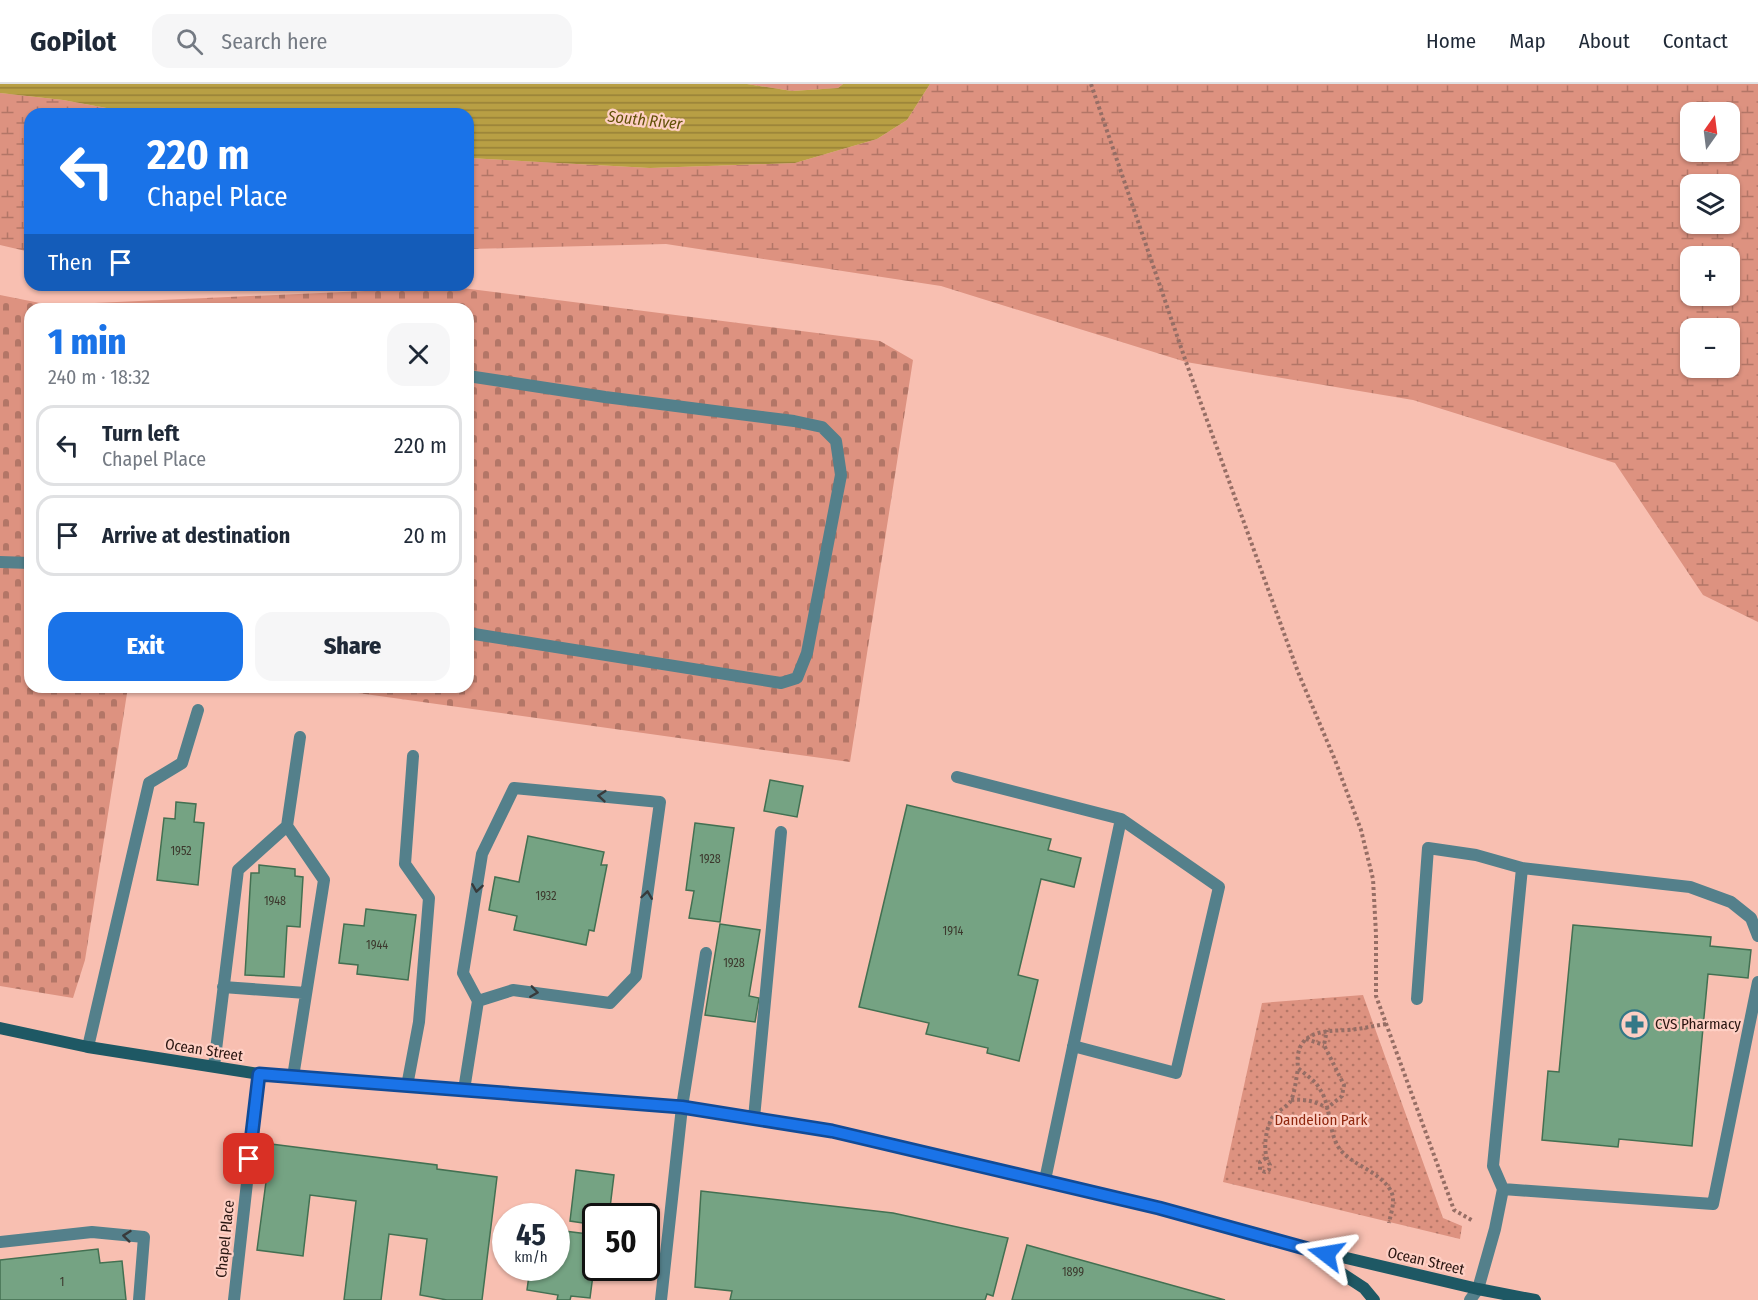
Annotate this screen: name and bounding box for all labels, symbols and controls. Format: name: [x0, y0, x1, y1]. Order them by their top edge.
search box: [152, 14, 572, 68]
text: GoPilot: [30, 25, 116, 58]
icon: search: [173, 25, 206, 58]
text: Search here: [221, 28, 327, 55]
text: Home: [1426, 28, 1476, 54]
text: Map: [1509, 28, 1546, 54]
text: About: [1579, 28, 1630, 54]
text: Contact: [1663, 28, 1728, 54]
north arrow: [1680, 102, 1740, 162]
map controls: [1680, 102, 1740, 378]
water label: South River: [606, 107, 684, 133]
text: 220 m: [147, 130, 250, 180]
icon: left: [48, 132, 126, 210]
button: layers: [1680, 174, 1740, 234]
text: Chapel Place: [147, 181, 288, 213]
icon: arrive: [104, 246, 137, 279]
button: +: [1680, 246, 1740, 306]
text: Then: [48, 249, 92, 276]
button: −: [1680, 318, 1740, 378]
text: 1 min: [48, 320, 126, 364]
button: close: [387, 323, 450, 386]
text: 240 m · 18:32: [48, 365, 150, 389]
text: Turn left: [102, 420, 180, 447]
icon: left: [51, 429, 84, 462]
text: 220 m: [394, 432, 447, 459]
text: Chapel Place: [102, 447, 206, 471]
icon: arrive: [51, 519, 84, 552]
text: Arrive at destination: [102, 522, 290, 549]
text: 20 m: [404, 522, 447, 549]
button: Exit: [48, 612, 243, 681]
button: Share: [255, 612, 450, 681]
one-way arrow: [597, 790, 606, 803]
house number: 1952: [170, 844, 192, 858]
house number: 1928: [699, 852, 721, 866]
one-way arrow: [471, 882, 484, 892]
house number: 1932: [536, 889, 556, 903]
one-way arrow: [641, 891, 653, 900]
house number: 1948: [264, 894, 286, 908]
house number: 1914: [943, 924, 964, 938]
house number: 1944: [366, 938, 388, 952]
house number: 1928: [723, 956, 745, 970]
one-way arrow: [530, 986, 539, 998]
pharmacy icon: CVS Pharmacy: [1618, 1008, 1650, 1040]
place label: CVS Pharmacy: [1655, 1015, 1741, 1033]
street label: Ocean Street: [164, 1035, 244, 1065]
park label: Dandelion Park: [1275, 1111, 1367, 1129]
pin: [223, 1133, 274, 1184]
icon: arrive: [232, 1142, 265, 1175]
street label: Chapel Place: [212, 1199, 238, 1279]
speed limit sign: 50: [582, 1203, 660, 1281]
text: 45: [516, 1217, 546, 1253]
position arrow: [1294, 1222, 1358, 1286]
one-way arrow: [123, 1230, 132, 1242]
street label: Ocean Street: [1386, 1243, 1466, 1279]
text: km/h: [514, 1248, 548, 1266]
house number: 1899: [1062, 1265, 1084, 1279]
house number: 1: [60, 1275, 64, 1289]

